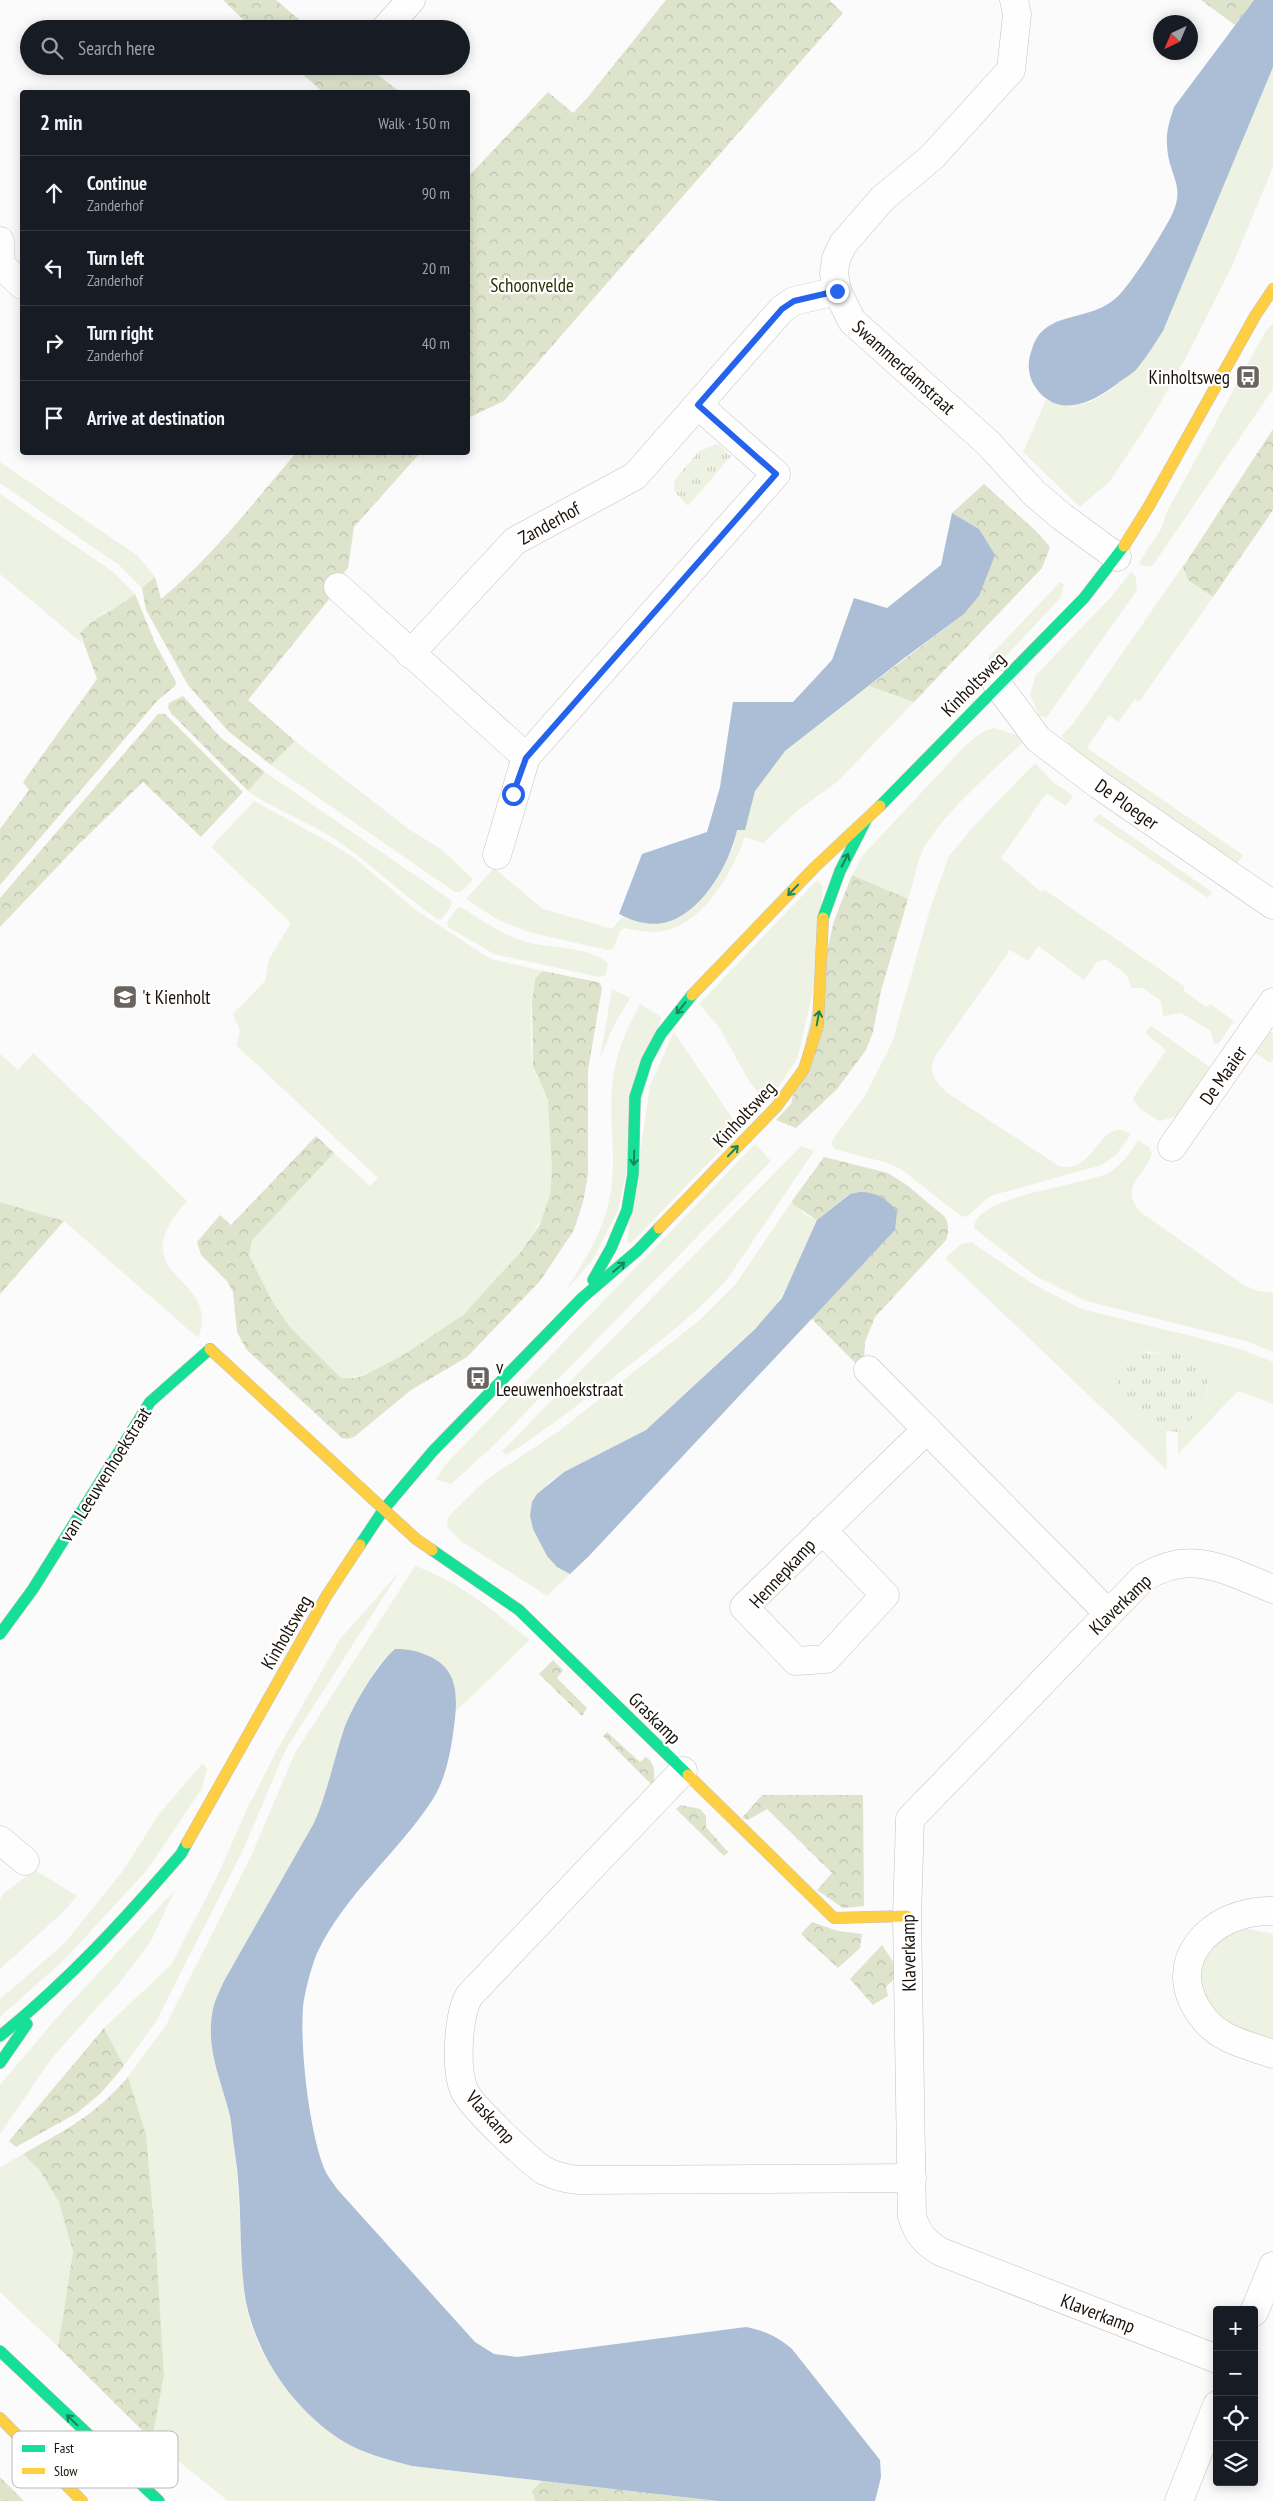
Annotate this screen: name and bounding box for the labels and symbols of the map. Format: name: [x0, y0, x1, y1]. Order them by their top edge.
north arrow: [1153, 15, 1198, 60]
park label: Schoonvelde: [490, 273, 574, 297]
route end: [826, 280, 849, 303]
street label: Swammerdamstraat: [848, 315, 961, 420]
bus stop icon: Kinholtsweg: [1235, 364, 1261, 390]
place label: Kinholtsweg: [1149, 365, 1230, 389]
street label: Zanderhof: [514, 496, 585, 550]
street label: Kinholtsweg: [936, 647, 1010, 721]
street label: De Ploeger: [1091, 774, 1164, 835]
route start: [502, 783, 525, 806]
one-way arrow: [840, 852, 850, 867]
one-way arrow: [787, 884, 799, 896]
school or university icon: 't Kienholt: [112, 984, 138, 1010]
place label: 't Kienholt: [142, 985, 211, 1009]
one-way arrow: [676, 1001, 687, 1014]
one-way arrow: [814, 1010, 824, 1026]
street label: De Maaier: [1194, 1040, 1252, 1109]
street label: Kinholtsweg: [707, 1076, 781, 1152]
one-way arrow: [727, 1145, 739, 1157]
one-way arrow: [629, 1150, 638, 1166]
one-way arrow: [612, 1261, 625, 1272]
place label: v Leeuwenhoekstraat: [496, 1355, 624, 1401]
bus stop icon: v Leeuwenhoekstraat: [465, 1365, 491, 1391]
street label: van Leeuwenhoekstraat: [54, 1401, 157, 1546]
street label: Hennepkamp: [744, 1533, 820, 1613]
street label: Klaverkamp: [1084, 1568, 1156, 1640]
street label: Kinholtsweg: [255, 1591, 317, 1673]
street label: Graskamp: [624, 1687, 686, 1749]
street label: Klaverkamp: [895, 1914, 921, 1992]
street label: Vlaskamp: [460, 2085, 521, 2148]
street label: Klaverkamp: [1058, 2288, 1138, 2338]
one-way arrow: [66, 2414, 79, 2426]
legend: [12, 2431, 178, 2488]
text: Fast: [54, 2439, 74, 2457]
text: Slow: [54, 2462, 78, 2480]

